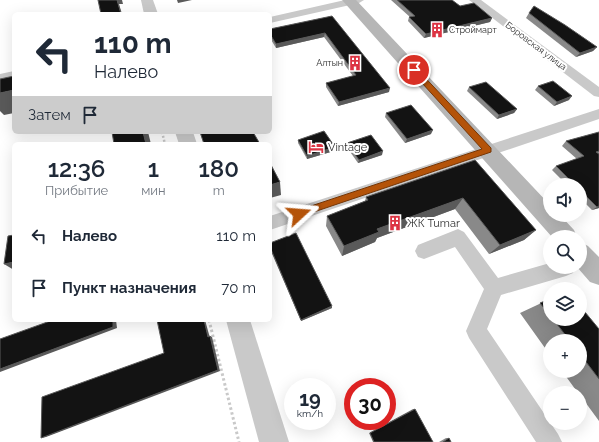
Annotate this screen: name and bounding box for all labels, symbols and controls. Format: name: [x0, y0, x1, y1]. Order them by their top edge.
street label: Боровская улица: [504, 20, 568, 72]
building icon: Строймарт: [428, 21, 446, 39]
place label: Строймарт: [449, 25, 497, 35]
text: 110 m: [94, 27, 172, 60]
icon: left: [28, 28, 80, 80]
pin: [397, 53, 431, 87]
building icon: Алтын: [346, 54, 364, 72]
place label: Алтын: [316, 58, 343, 68]
icon: arrive: [403, 59, 425, 81]
text: Налево: [94, 61, 158, 82]
icon: arrive: [79, 104, 101, 126]
text: Затем: [28, 106, 71, 124]
hotel icon: Vintage: [307, 138, 325, 156]
place label: Vintage: [328, 141, 368, 154]
text: 12:36: [48, 154, 105, 183]
text: 1: [148, 154, 159, 183]
text: 180: [199, 154, 239, 183]
map controls: [543, 178, 587, 430]
button: sound: [543, 178, 587, 222]
text: Прибытие: [45, 183, 108, 198]
text: мин: [141, 183, 166, 198]
text: m: [213, 183, 225, 198]
position arrow: [278, 193, 320, 235]
building icon: ЖК Tumar: [386, 214, 404, 232]
place label: ЖК Tumar: [407, 217, 460, 230]
icon: left: [28, 225, 50, 247]
text: Налево: [62, 227, 117, 245]
text: 110 m: [216, 227, 256, 245]
button: search: [543, 230, 587, 274]
icon: arrive: [28, 277, 50, 299]
text: Пункт назначения: [62, 279, 196, 297]
text: 70 m: [221, 279, 256, 297]
button: layers: [543, 282, 587, 326]
button: +: [543, 334, 587, 378]
speed limit sign: 30: [344, 378, 396, 430]
button: −: [543, 386, 587, 430]
text: 19: [299, 387, 321, 411]
text: km/h: [297, 408, 323, 419]

